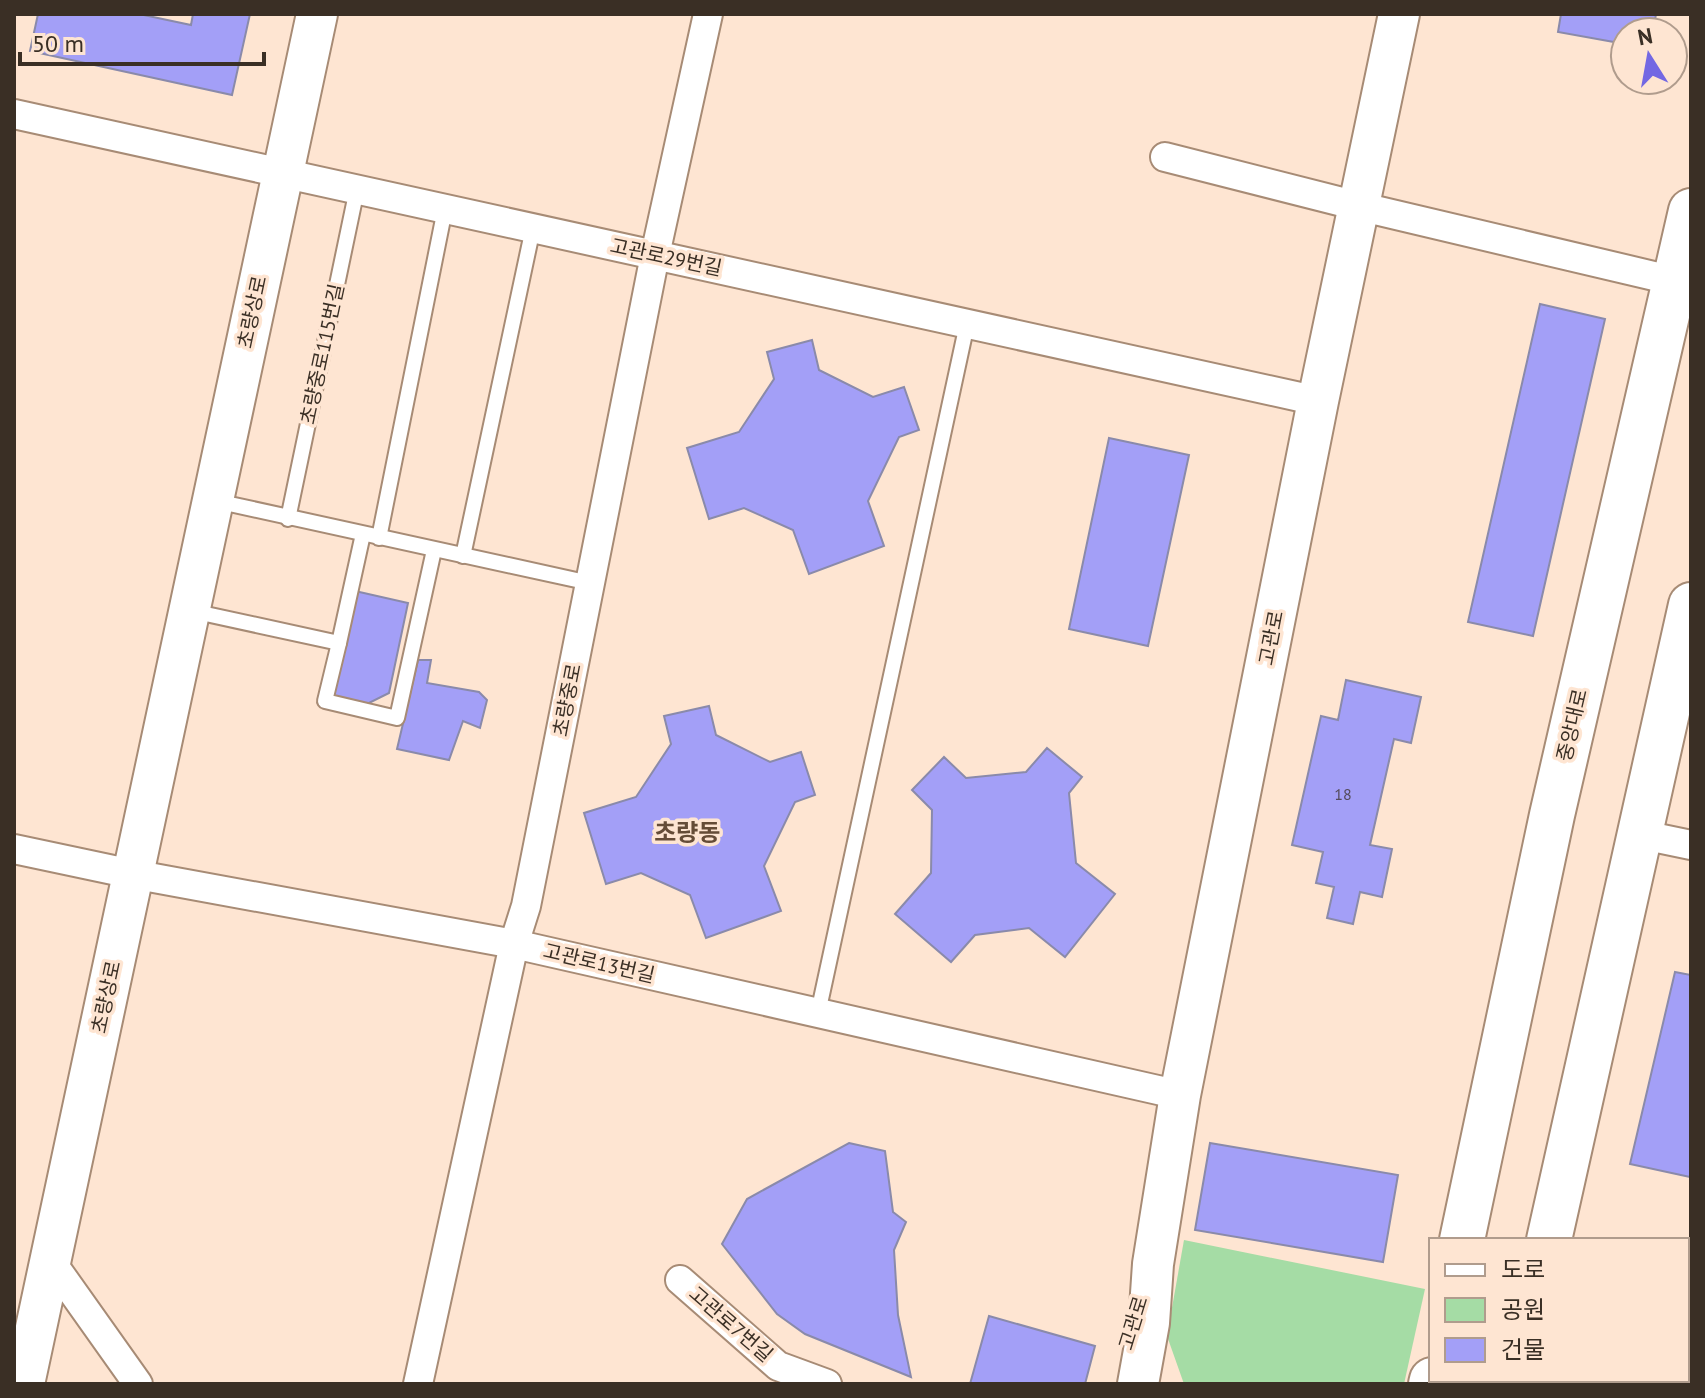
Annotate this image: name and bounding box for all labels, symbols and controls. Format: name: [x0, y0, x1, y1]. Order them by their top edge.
scale bar: [20, 16, 264, 66]
north arrow: [1609, 16, 1689, 96]
text: N: [1635, 21, 1655, 51]
text: 50 m: [32, 28, 84, 59]
street label: 고관로29번길: [608, 232, 724, 282]
street label: 초량상로: [232, 273, 272, 351]
street label: 초량중로115번길: [294, 281, 350, 427]
street label: 고관로: [1253, 608, 1289, 668]
street label: 초량중로: [547, 661, 587, 739]
street label: 중앙대로: [1551, 686, 1593, 764]
house number: 18: [1334, 784, 1352, 804]
district label: 초량동: [654, 817, 720, 848]
street label: 고관로13번길: [541, 938, 657, 988]
street label: 초량상로: [86, 958, 126, 1036]
legend: [1429, 1238, 1689, 1382]
text: 도로: [1501, 1254, 1545, 1285]
street label: 고관로7번길: [684, 1280, 778, 1368]
street label: 고관로: [1112, 1293, 1154, 1353]
text: 공원: [1501, 1294, 1545, 1325]
text: 건물: [1501, 1334, 1545, 1365]

